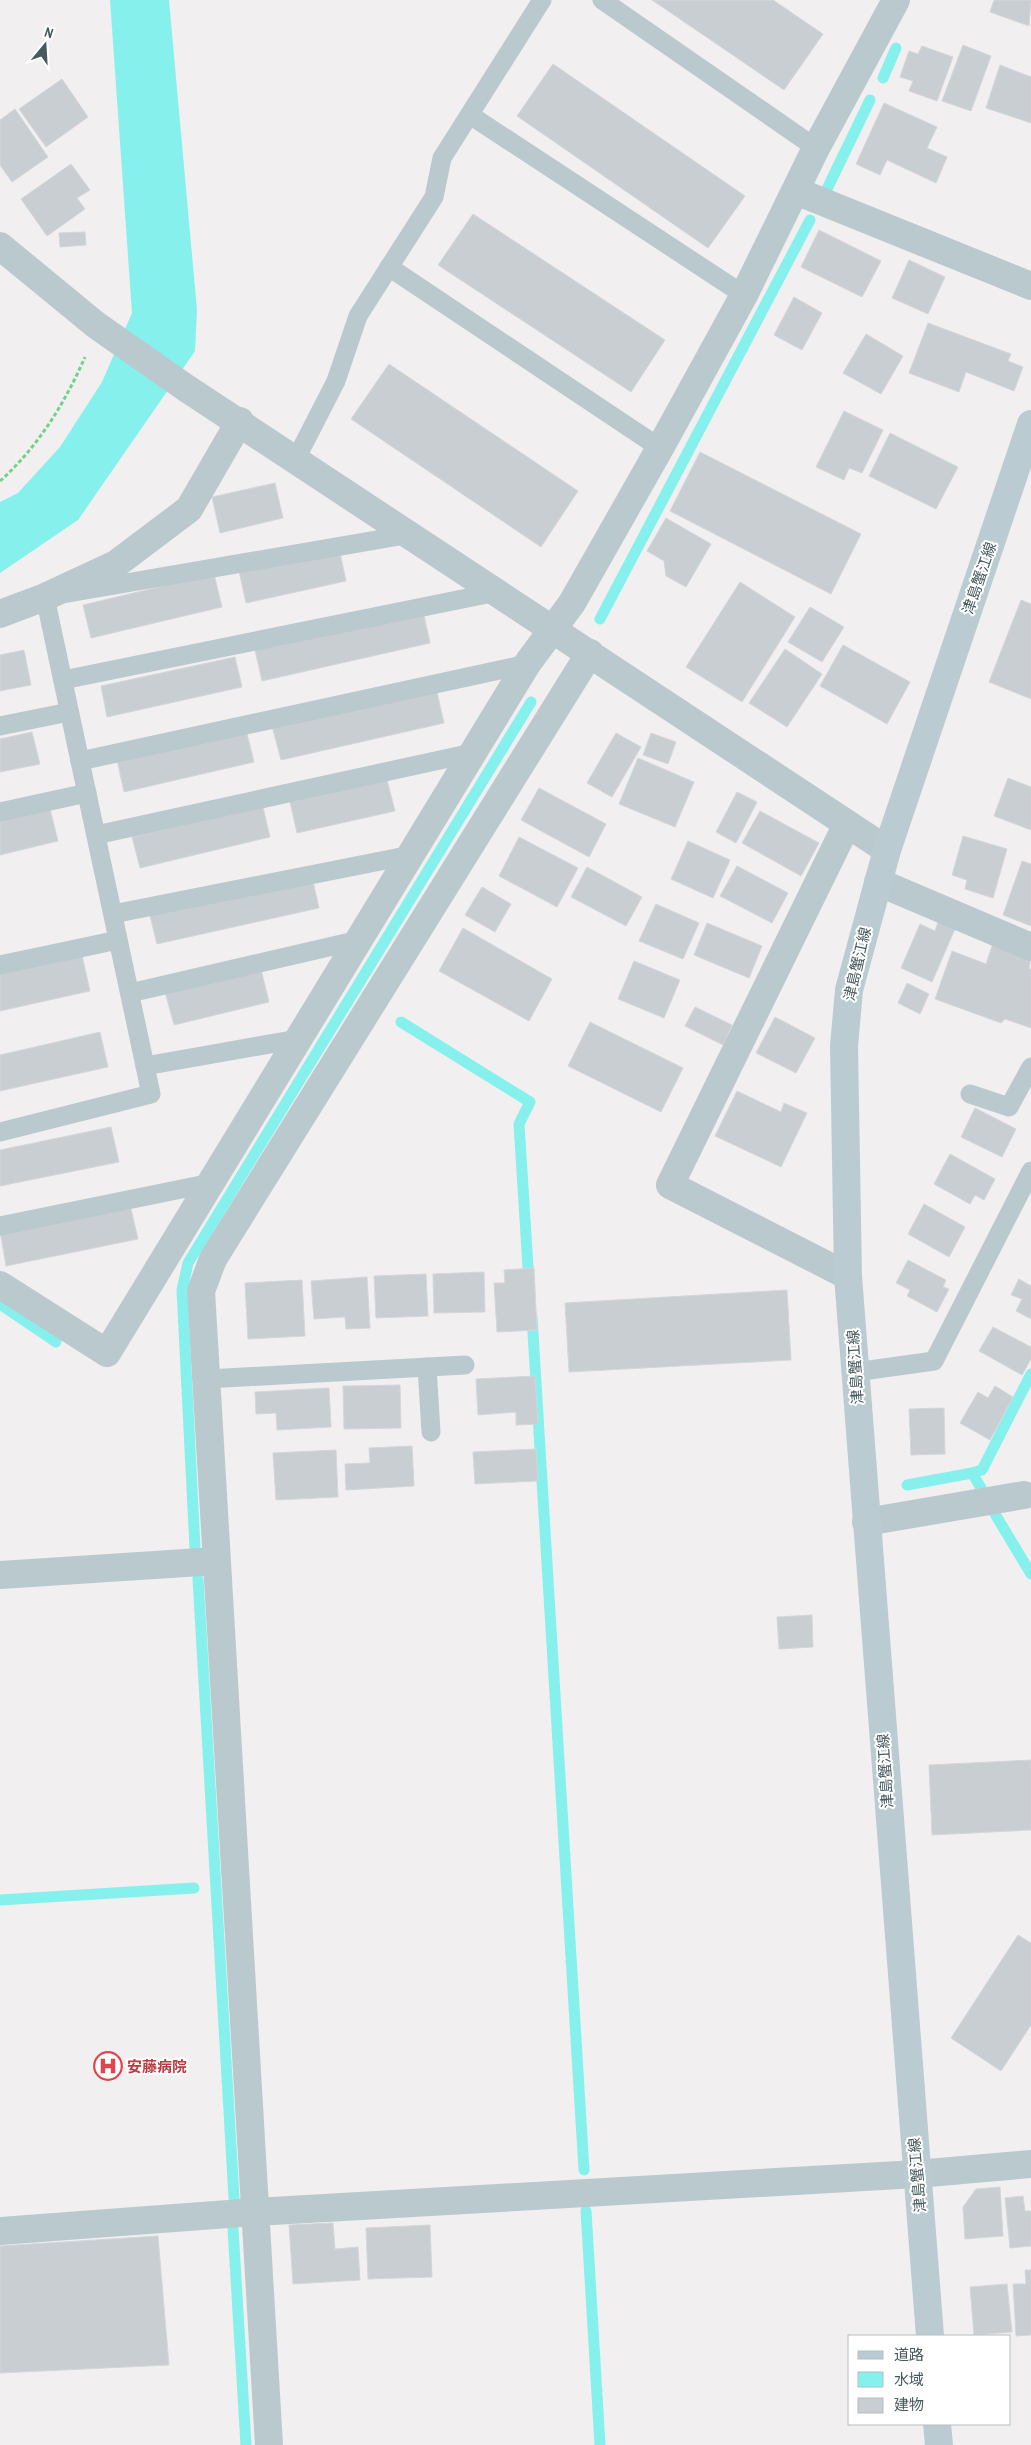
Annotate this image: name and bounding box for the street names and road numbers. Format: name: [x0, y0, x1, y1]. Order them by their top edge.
street label: 津島蟹江線: [957, 539, 1001, 617]
street label: 津島蟹江線: [838, 925, 876, 1003]
street label: 津島蟹江線: [842, 1329, 868, 1405]
street label: 津島蟹江線: [872, 1733, 898, 1809]
street label: 津島蟹江線: [903, 2137, 931, 2213]

